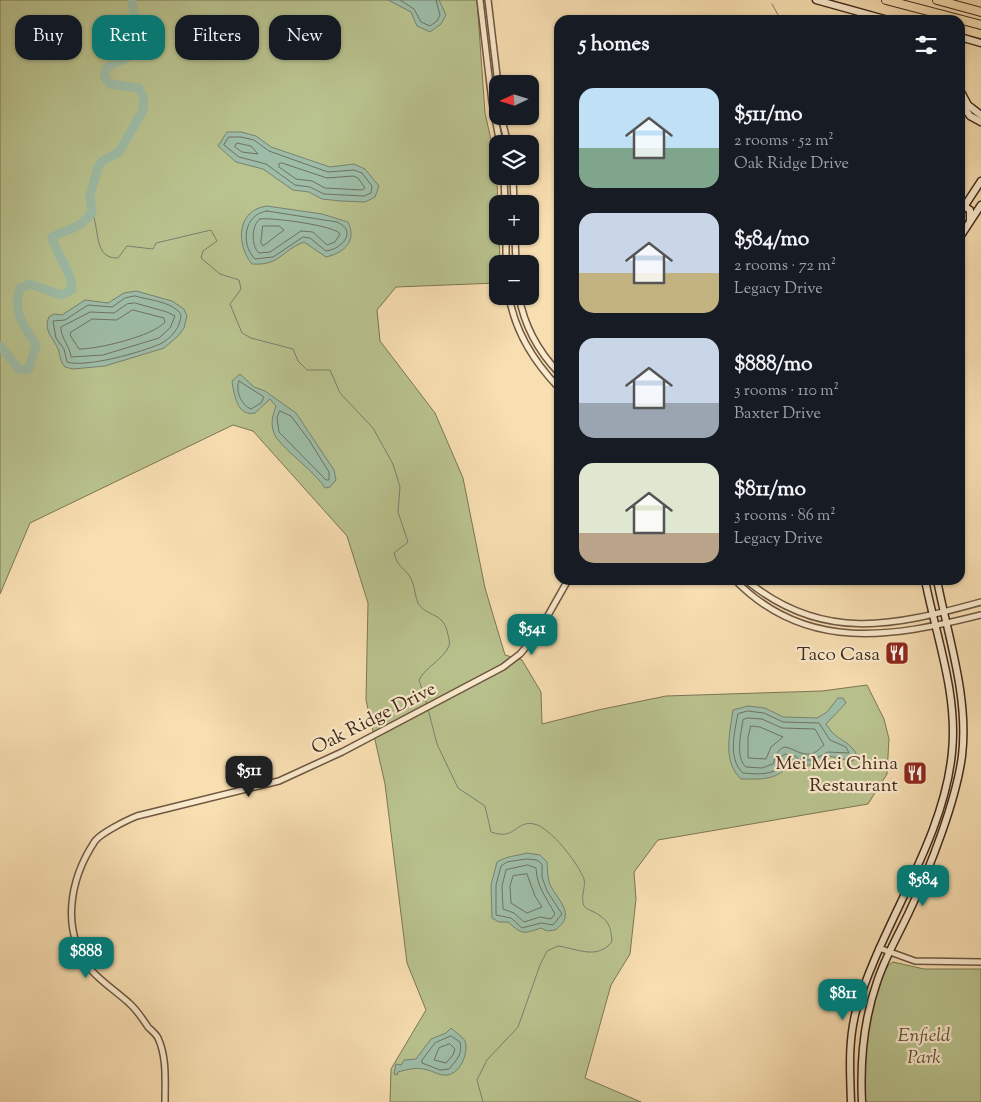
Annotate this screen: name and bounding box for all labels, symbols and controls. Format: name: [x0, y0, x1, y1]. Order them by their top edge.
chip: Buy: [15, 15, 82, 60]
chip: Rent: [92, 15, 165, 60]
chip: Filters: [175, 15, 259, 60]
chip: New: [269, 15, 341, 60]
text: 5 homes: [579, 30, 649, 60]
icon: filters: [912, 31, 940, 59]
north arrow: [489, 75, 539, 125]
map controls: [489, 75, 539, 305]
text: $511/mo: [734, 100, 803, 130]
icon: home: [619, 108, 679, 168]
text: 2 rooms · 52 m²: [734, 130, 834, 153]
button: layers: [489, 135, 539, 185]
text: Oak Ridge Drive: [734, 153, 849, 176]
button: +: [489, 195, 539, 245]
text: $584/mo: [734, 225, 809, 255]
icon: home: [619, 233, 679, 293]
button: −: [489, 255, 539, 305]
text: 2 rooms · 72 m²: [734, 255, 836, 278]
text: Legacy Drive: [734, 278, 823, 301]
text: $888/mo: [734, 350, 812, 380]
icon: home: [619, 358, 679, 418]
text: 3 rooms · 110 m²: [734, 380, 839, 403]
text: Baxter Drive: [734, 403, 821, 426]
text: $811/mo: [734, 475, 806, 505]
icon: home: [619, 483, 679, 543]
text: 3 rooms · 86 m²: [734, 505, 836, 528]
text: Legacy Drive: [734, 528, 823, 551]
pin: $541: [502, 614, 562, 656]
text: $541: [518, 618, 546, 641]
restaurant icon: Taco Casa: [884, 640, 910, 666]
place label: Taco Casa: [797, 642, 880, 669]
street label: Oak Ridge Drive: [307, 676, 441, 762]
place label: Mei Mei China Restaurant: [775, 751, 898, 800]
pin: $511: [219, 756, 279, 798]
text: $511: [237, 760, 261, 783]
restaurant icon: Mei Mei China Restaurant: [902, 760, 928, 786]
pin: $584: [893, 864, 953, 907]
text: $584: [908, 869, 938, 892]
pin: $888: [56, 936, 116, 979]
text: $888: [70, 941, 102, 964]
pin: $811: [813, 978, 873, 1021]
text: $811: [829, 983, 857, 1006]
park label: Enfield Park: [898, 1023, 951, 1072]

